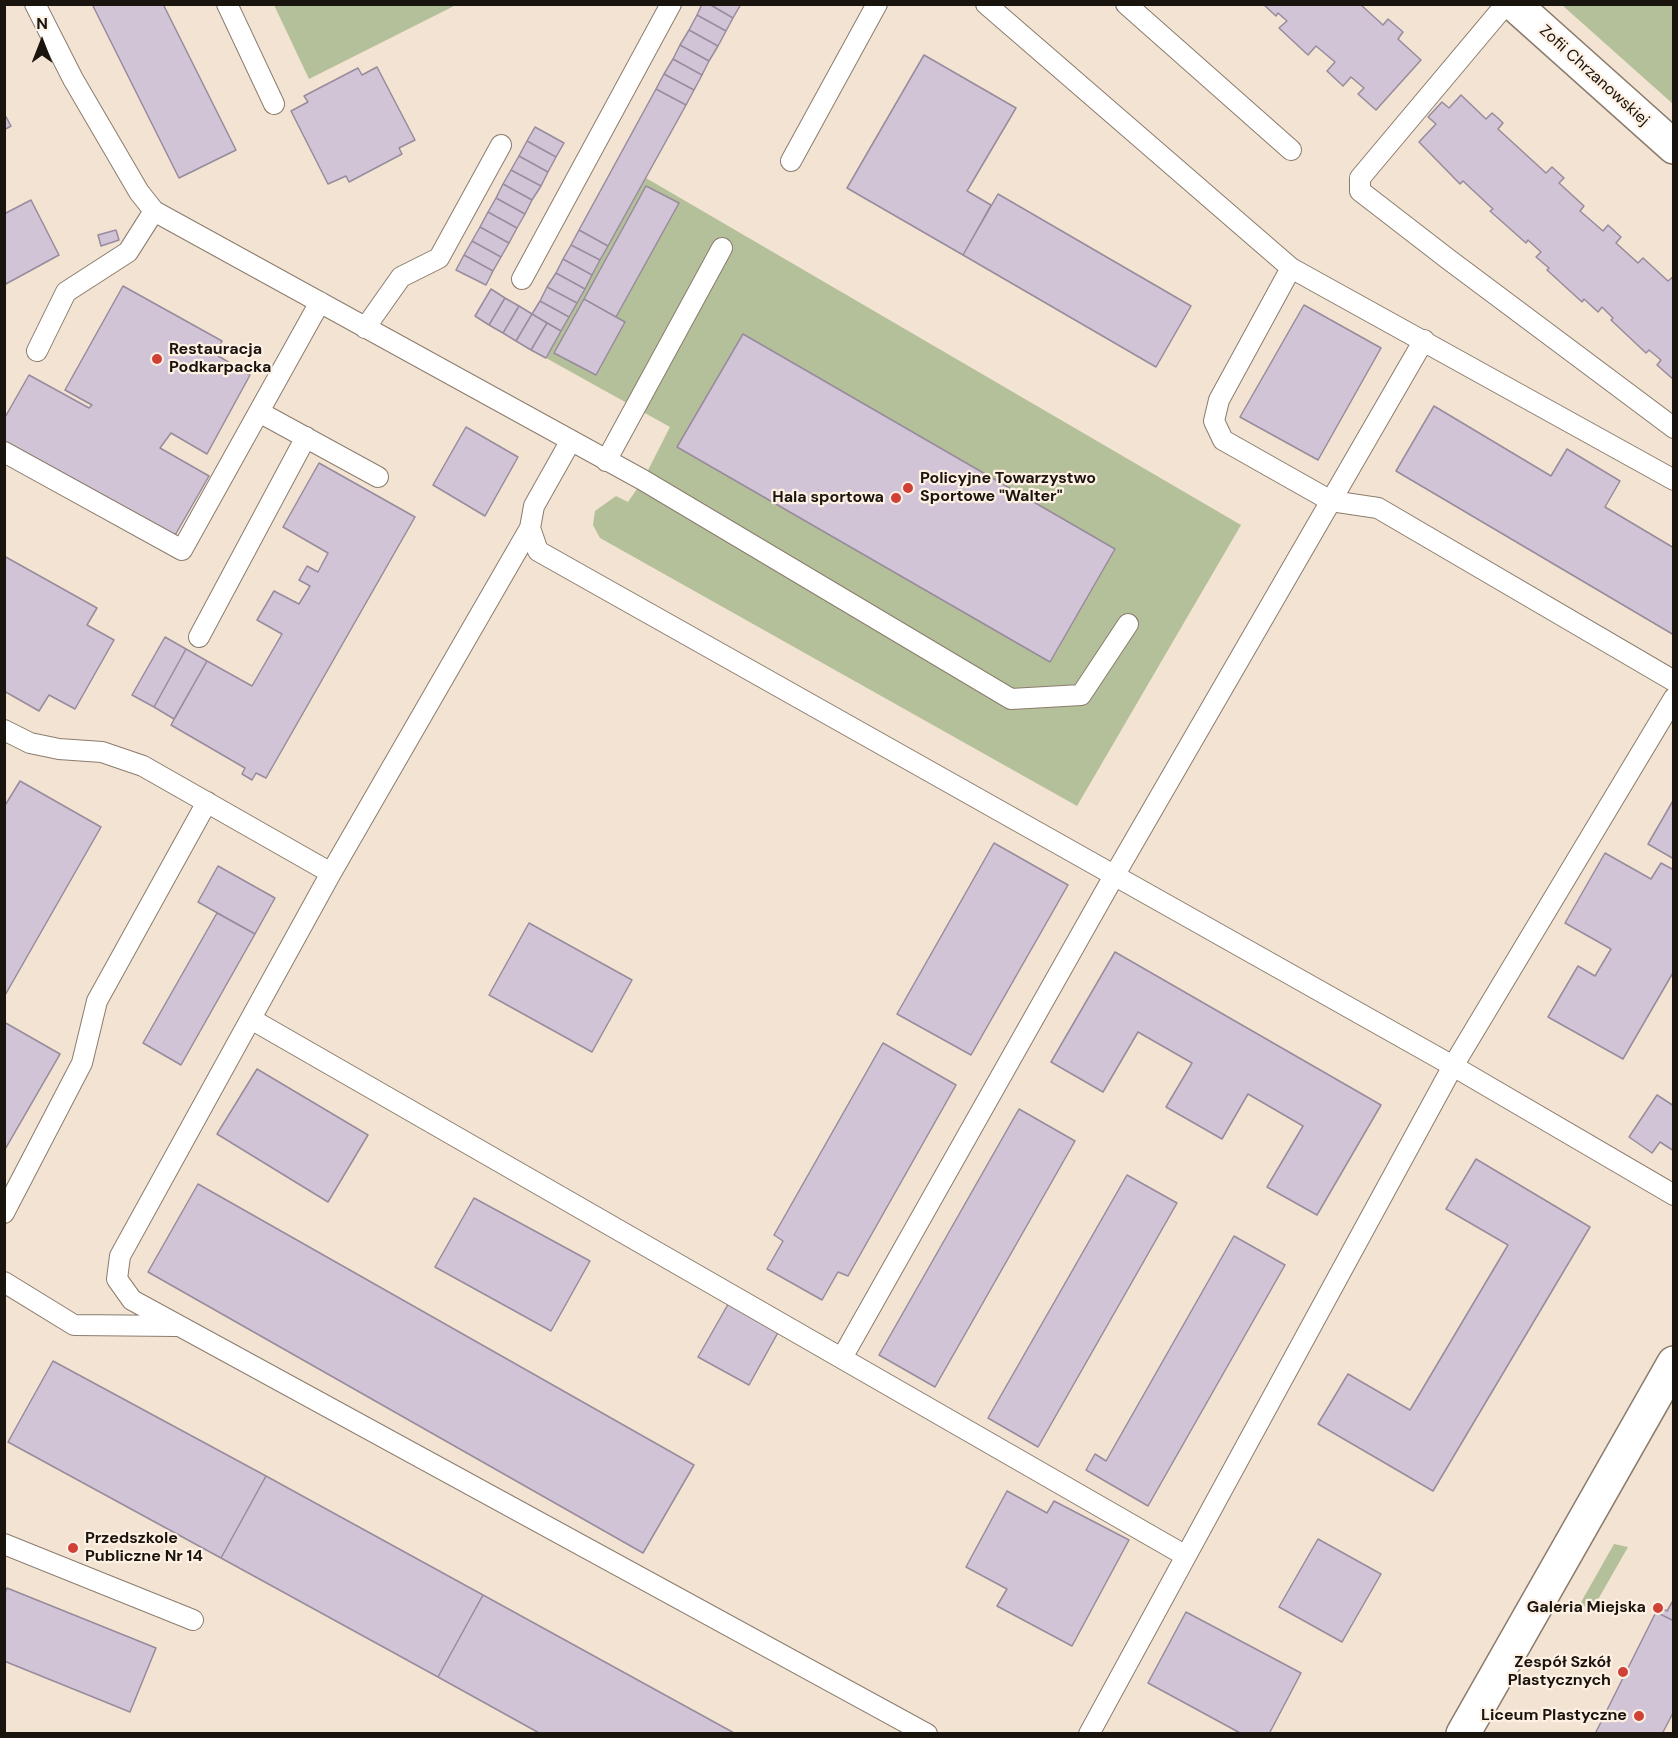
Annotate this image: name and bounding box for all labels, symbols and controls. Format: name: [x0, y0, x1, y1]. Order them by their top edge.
north arrow: [12, 12, 72, 72]
text: N: [36, 13, 48, 34]
street label: Zofii Chrzanowskiej: [1535, 22, 1653, 130]
place label: Restauracja Podkarpacka: [169, 340, 271, 378]
marker: Restauracja Podkarpacka: [150, 352, 164, 366]
place label: Policyjne Towarzystwo Sportowe "Walter": [920, 469, 1096, 507]
marker: Policyjne Towarzystwo Sportowe "Walter": [901, 481, 915, 495]
place label: Hala sportowa: [772, 488, 884, 508]
marker: Hala sportowa: [889, 491, 903, 505]
place label: Przedszkole Publiczne Nr 14: [85, 1529, 203, 1567]
marker: Przedszkole Publiczne Nr 14: [66, 1541, 80, 1555]
place label: Galeria Miejska: [1527, 1598, 1646, 1618]
marker: Galeria Miejska: [1651, 1601, 1665, 1615]
place label: Zespół Szkół Plastycznych: [1508, 1653, 1611, 1691]
marker: Zespół Szkół Plastycznych: [1616, 1665, 1630, 1679]
place label: Liceum Plastyczne: [1481, 1706, 1627, 1726]
marker: Liceum Plastyczne: [1632, 1709, 1646, 1723]

